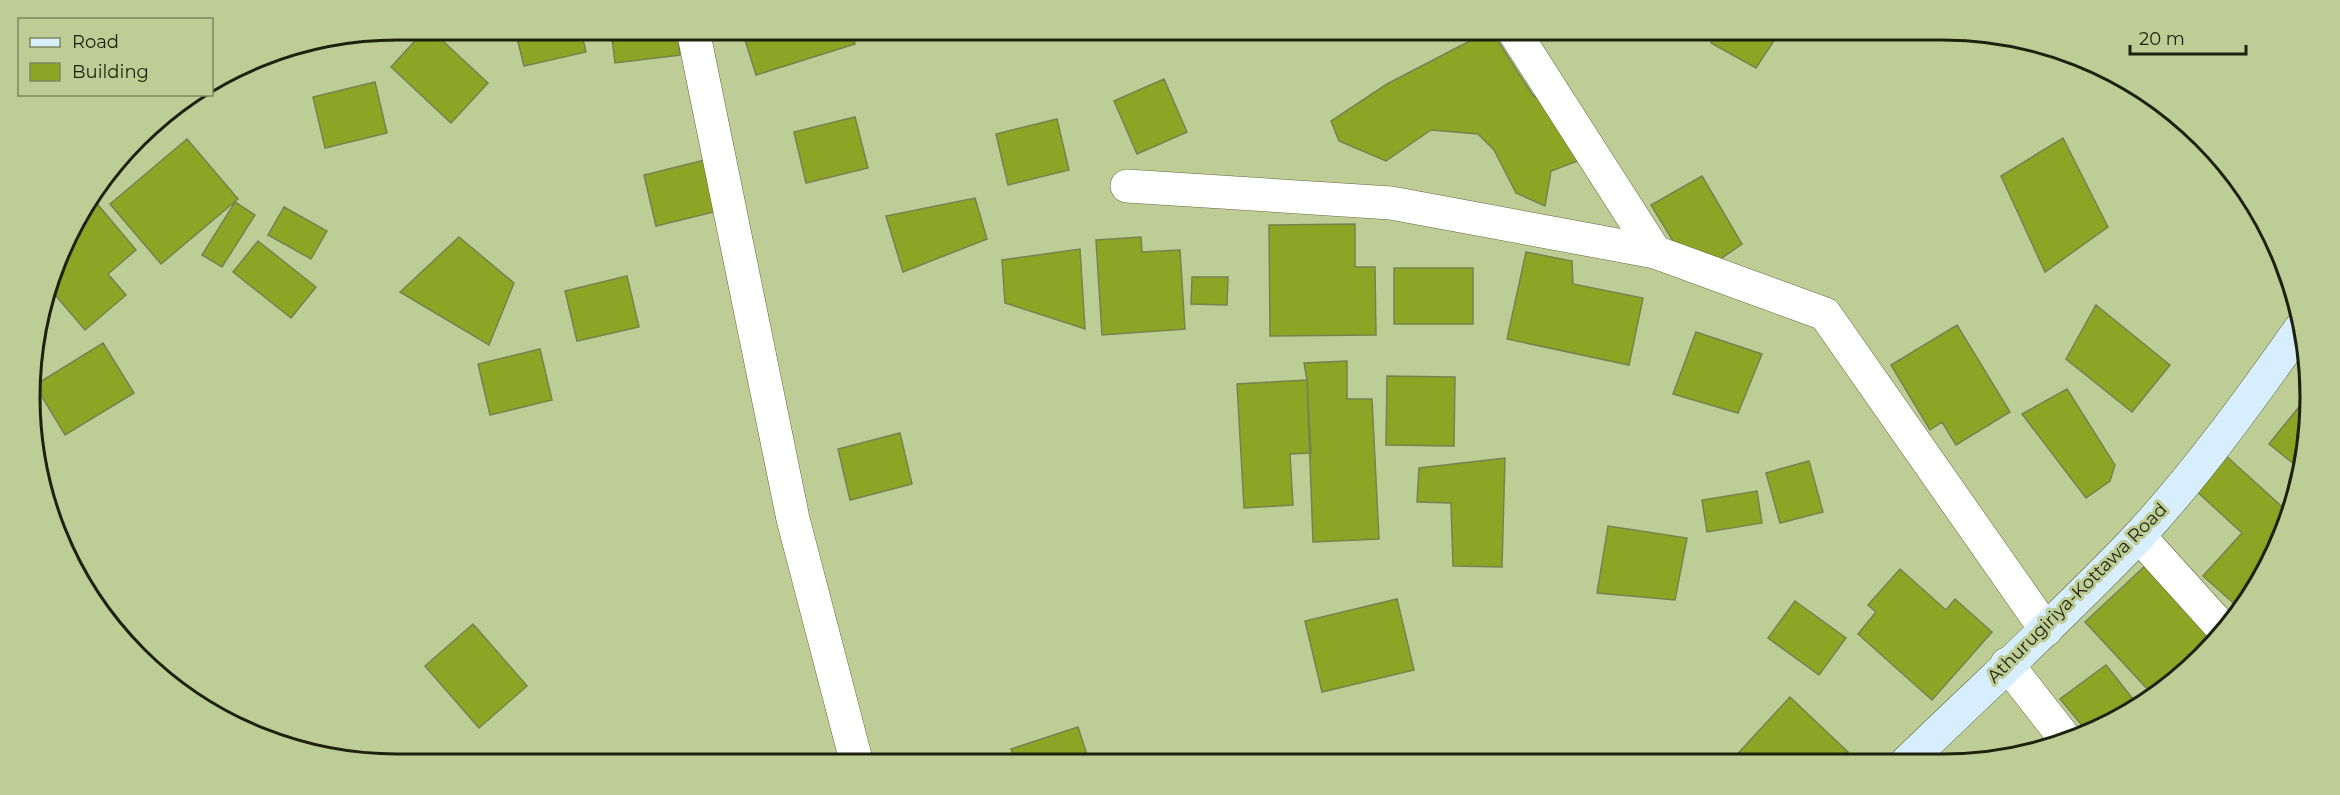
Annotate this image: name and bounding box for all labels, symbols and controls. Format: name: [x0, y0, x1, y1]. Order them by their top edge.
legend: [18, 18, 213, 96]
scale bar: [2130, 18, 2246, 56]
text: 20 m: [2139, 28, 2185, 50]
text: Road: [72, 31, 119, 53]
text: Building: [72, 61, 149, 83]
street label: Athurugiriya-Kottawa Road: [1982, 498, 2172, 688]

